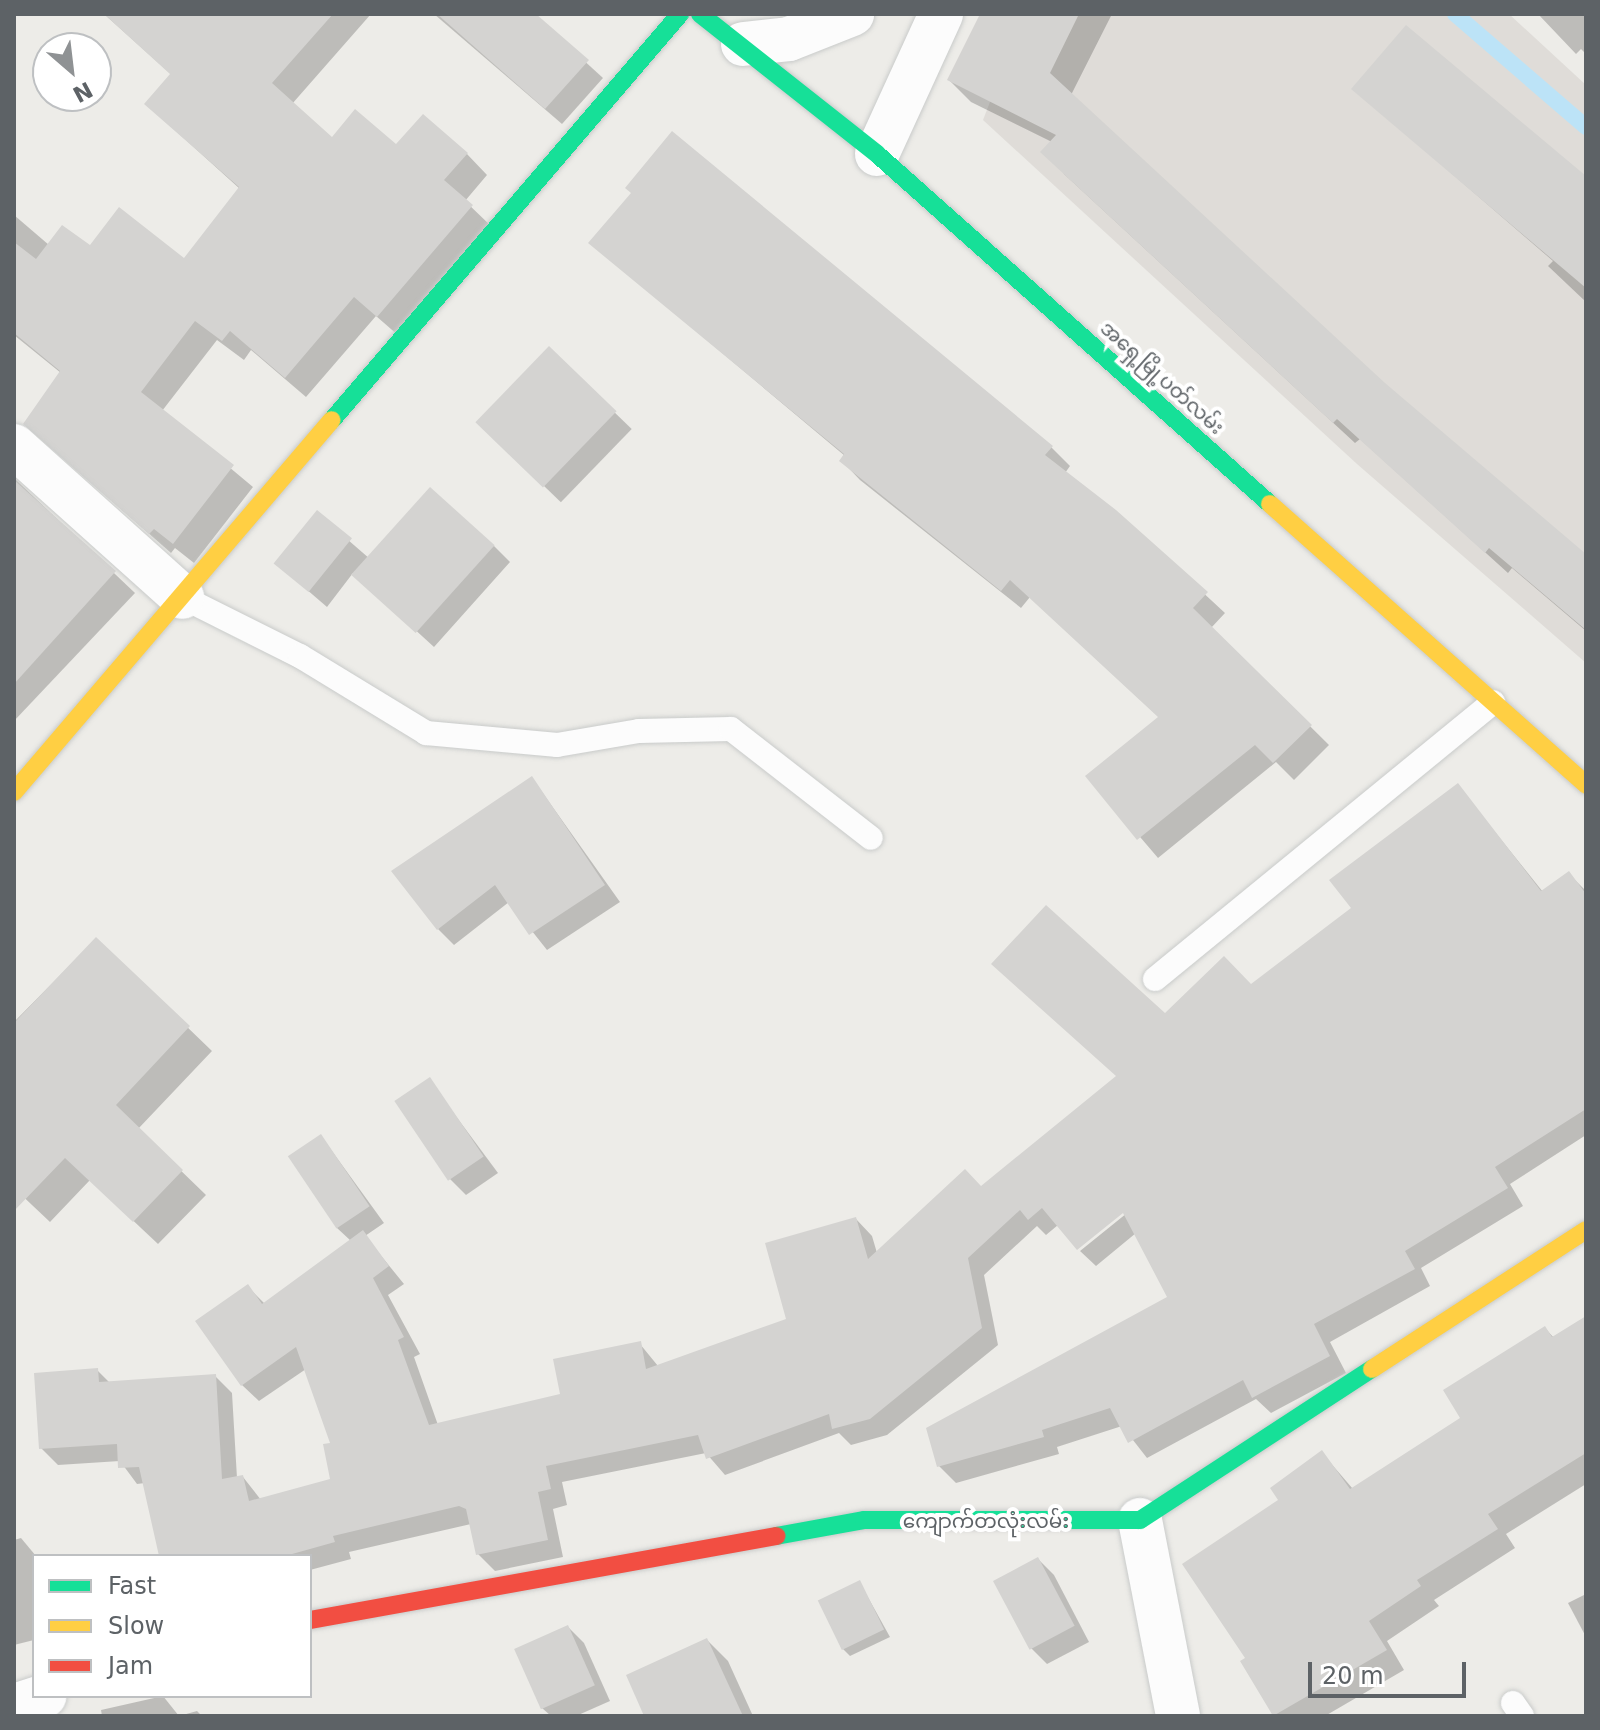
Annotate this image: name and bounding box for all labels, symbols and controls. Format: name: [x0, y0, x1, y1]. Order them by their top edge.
north arrow: [32, 32, 112, 112]
text: N: [69, 77, 97, 107]
street label: အရှေ့မြို့ပတ်လမ်း: [1095, 316, 1229, 440]
street label: ကျောက်တလုံးလမ်း: [903, 1509, 1069, 1533]
legend: [32, 1554, 312, 1698]
text: Fast: [108, 1572, 156, 1600]
text: Slow: [108, 1612, 164, 1640]
scale bar: [1312, 1646, 1470, 1696]
text: Jam: [108, 1652, 153, 1680]
text: 20 m: [1322, 1662, 1384, 1690]

